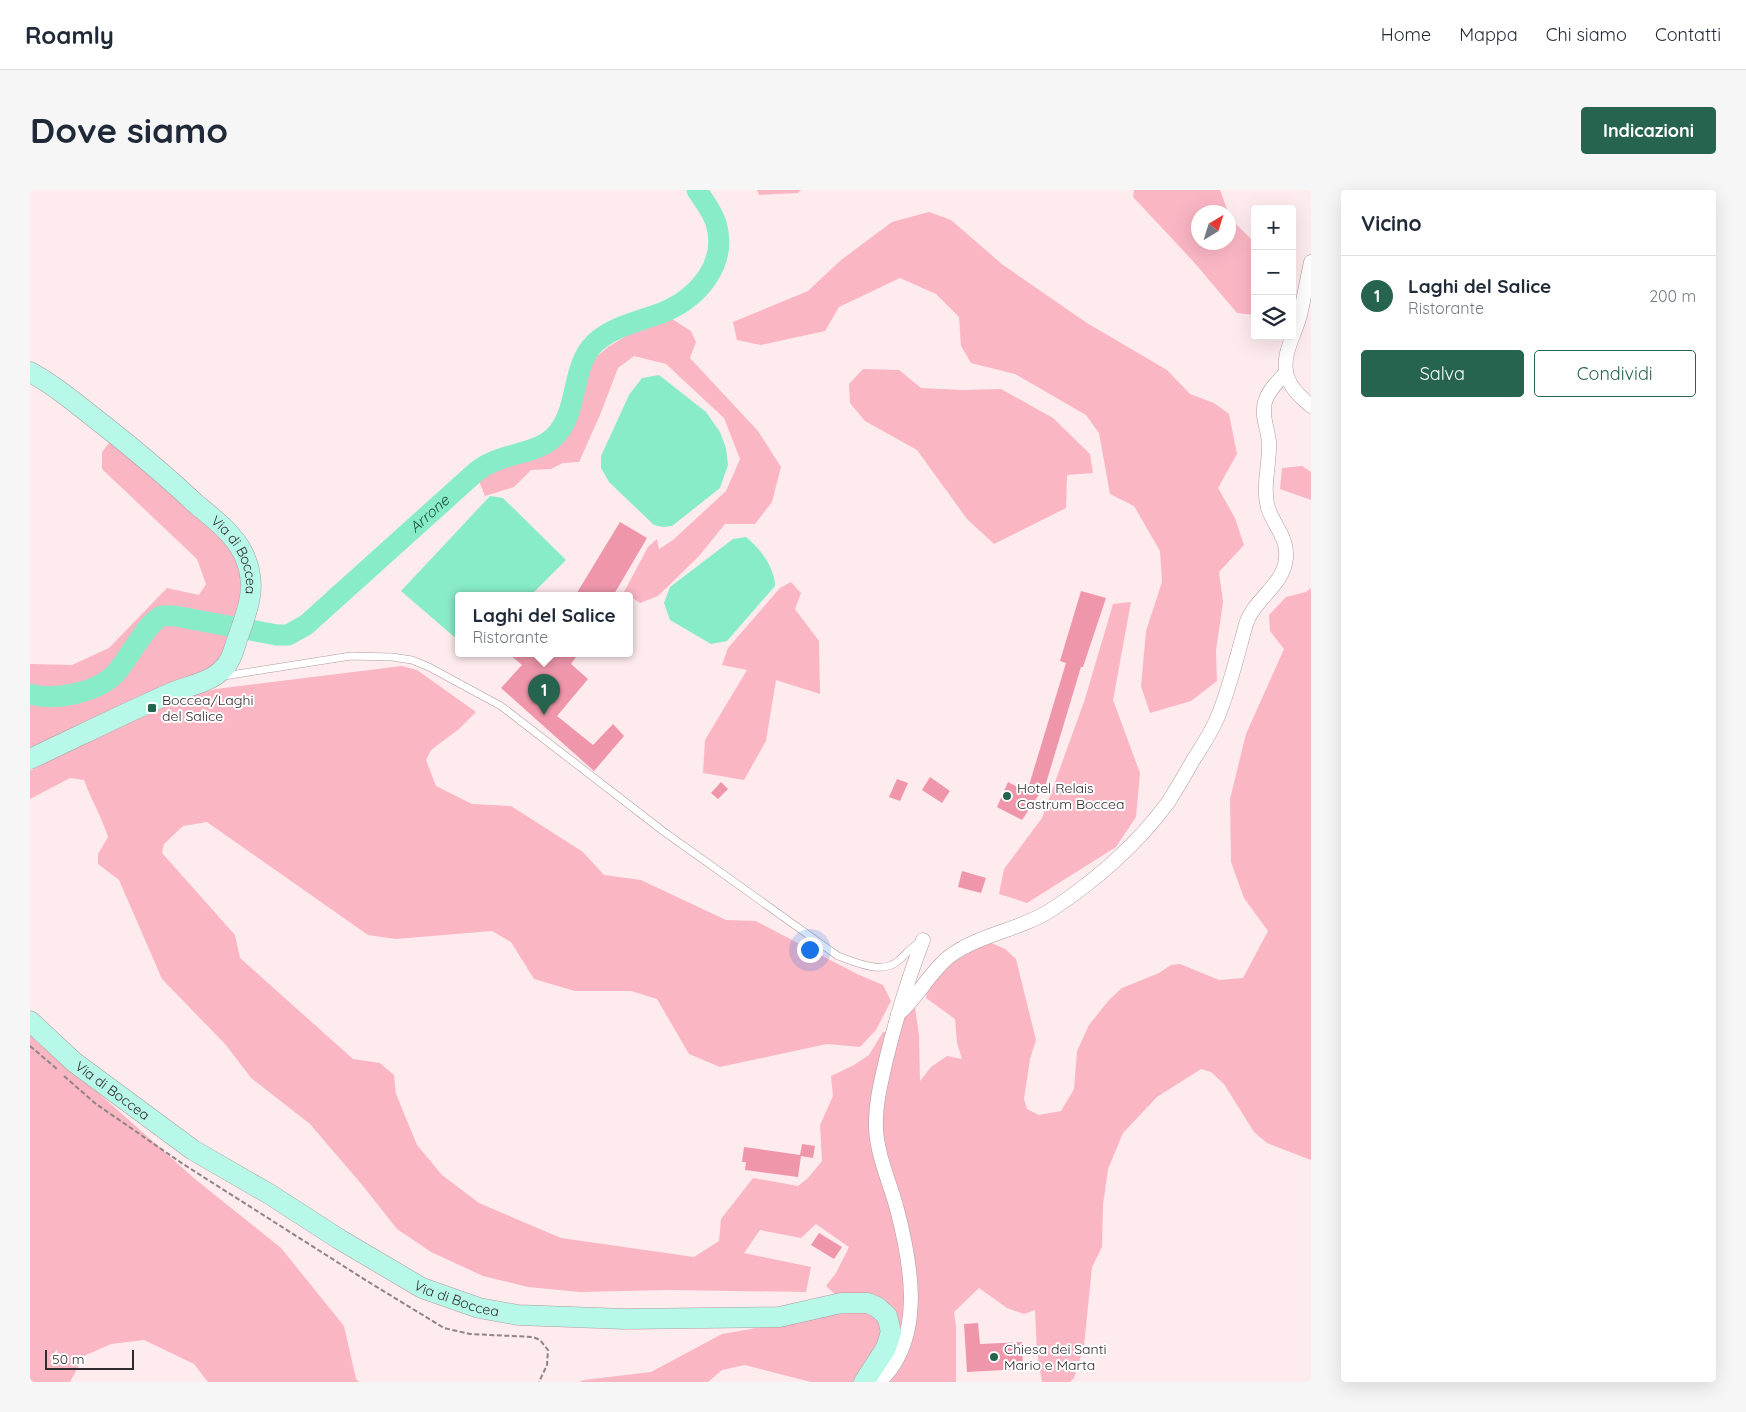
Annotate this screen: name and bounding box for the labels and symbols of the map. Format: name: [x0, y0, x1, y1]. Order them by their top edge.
north arrow: [1191, 205, 1236, 250]
water label: Arrone: [405, 490, 453, 536]
street label: Via di Boccea: [207, 511, 260, 595]
pin: 1: [528, 674, 560, 715]
place label: Boccea/Laghi del Salice: [162, 691, 253, 725]
marker: Boccea/Laghi del Salice: [146, 702, 158, 714]
place label: Hotel Relais Castrum Boccea: [1017, 779, 1124, 813]
marker: Hotel Relais Castrum Boccea: [1001, 790, 1013, 802]
your location: [797, 937, 823, 963]
street label: Via di Boccea: [72, 1057, 153, 1124]
street label: Via di Boccea: [411, 1276, 501, 1320]
place label: Chiesa dei Santi Mario e Marta: [1004, 1340, 1106, 1374]
scale bar: [45, 1347, 134, 1370]
marker: Chiesa dei Santi Mario e Marta: [988, 1351, 1000, 1363]

